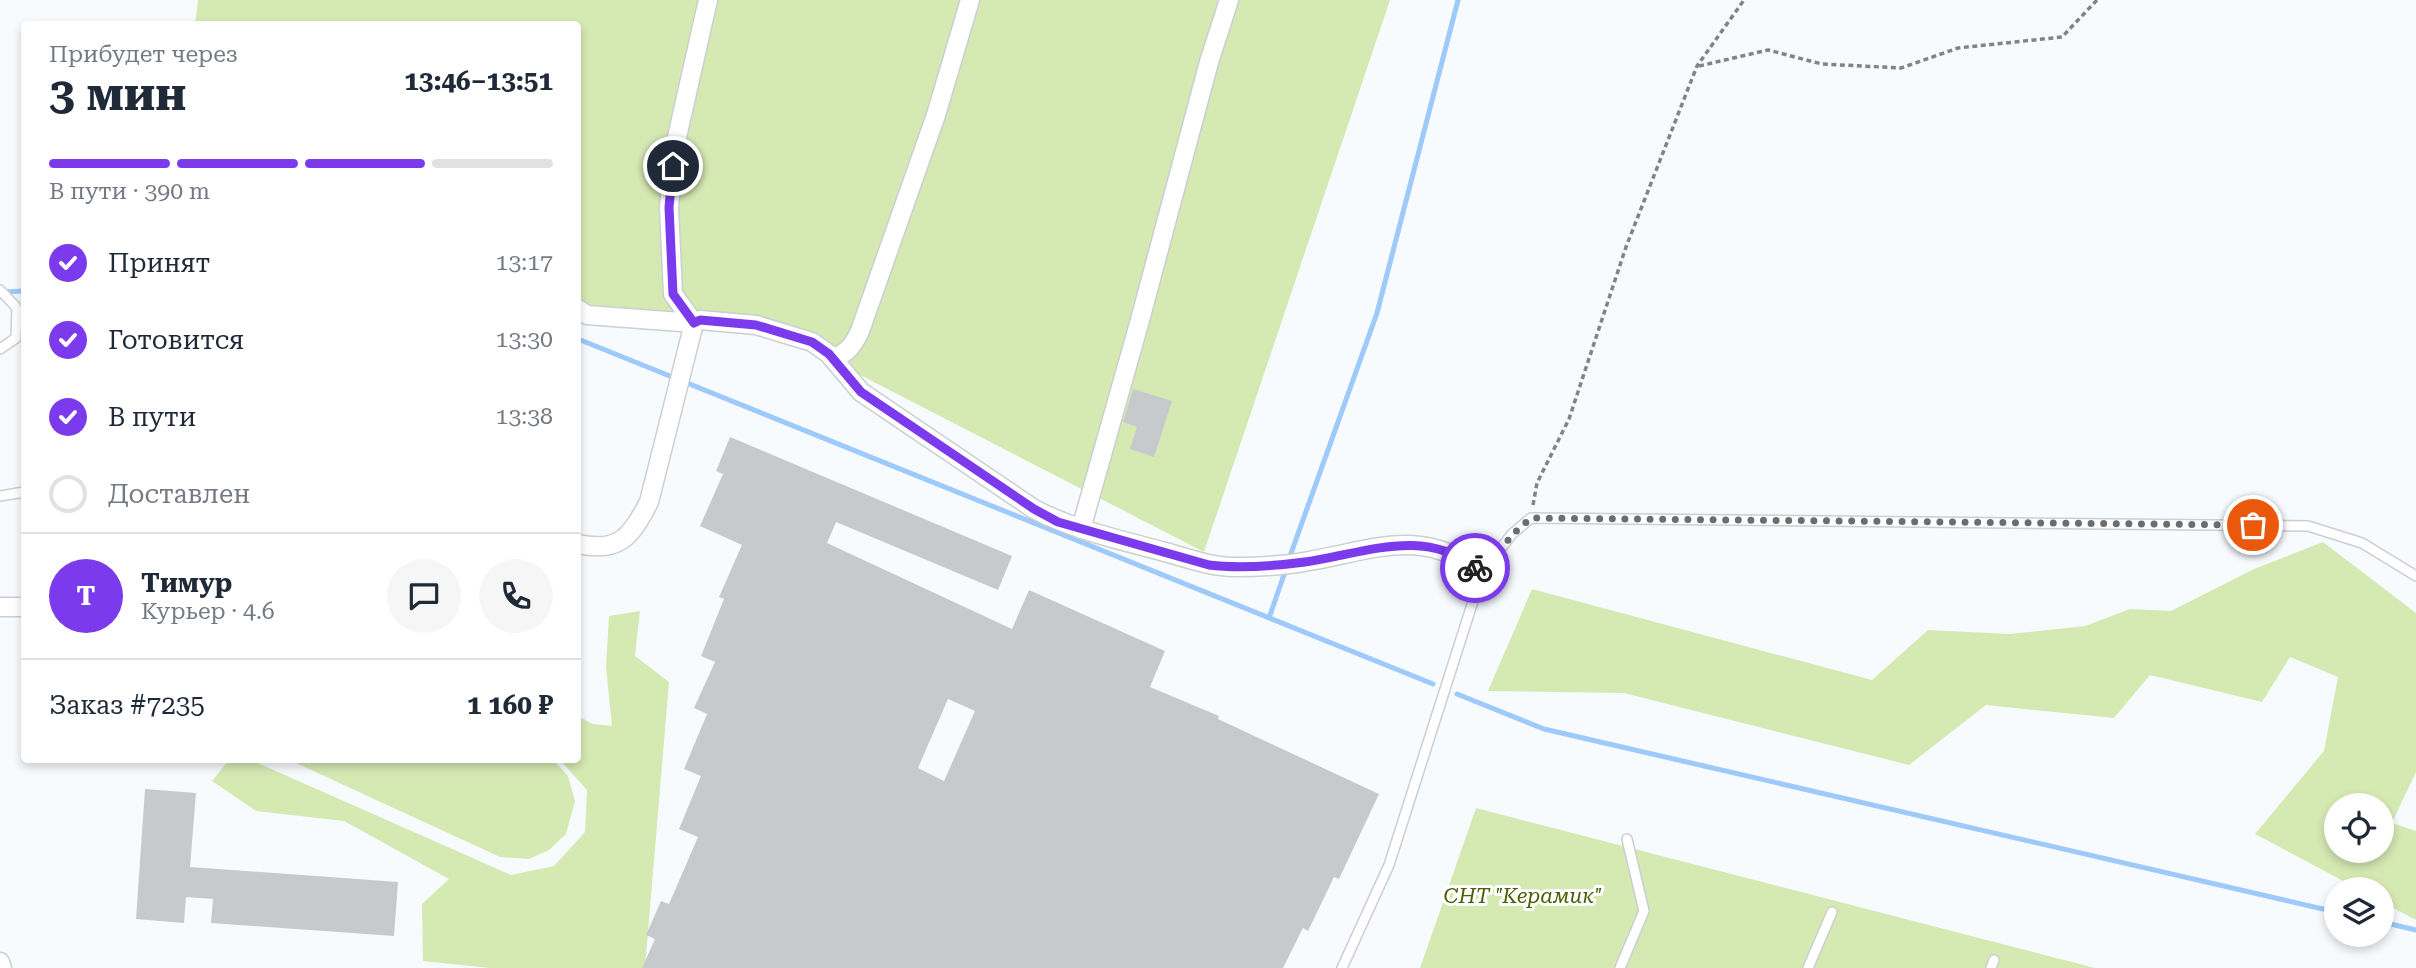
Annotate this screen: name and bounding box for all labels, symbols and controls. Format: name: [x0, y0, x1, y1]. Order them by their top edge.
text: Прибудет через: [49, 41, 238, 68]
text: 13:46–13:51: [404, 66, 553, 96]
text: 3 мин: [49, 67, 186, 121]
pin: [643, 136, 703, 196]
icon: home: [654, 147, 692, 185]
text: В пути · 390 m: [49, 178, 210, 205]
icon: check: [49, 244, 87, 282]
text: Принят: [108, 248, 210, 278]
text: 13:17: [496, 249, 553, 276]
icon: check: [49, 321, 87, 359]
text: Готовится: [108, 325, 244, 355]
text: 13:30: [496, 326, 553, 353]
icon: check: [49, 398, 87, 436]
text: В пути: [108, 402, 196, 432]
text: 13:38: [496, 403, 553, 430]
text: Доставлен: [108, 479, 250, 509]
pin: [2223, 495, 2283, 555]
icon: bag: [2234, 506, 2272, 544]
courier: [1440, 533, 1510, 603]
icon: bike: [1456, 549, 1494, 587]
button: chat: [387, 559, 461, 633]
button: phone: [479, 559, 553, 633]
text: Тимур: [141, 568, 232, 598]
text: Т: [77, 581, 95, 611]
text: Курьер · 4.6: [141, 598, 275, 625]
text: Заказ #7235: [49, 690, 205, 720]
text: 1 160 ₽: [467, 690, 553, 720]
map controls: [2324, 793, 2394, 947]
button: locate: [2324, 793, 2394, 863]
button: layers: [2324, 877, 2394, 947]
park label: СНТ "Керамик": [1444, 884, 1602, 908]

